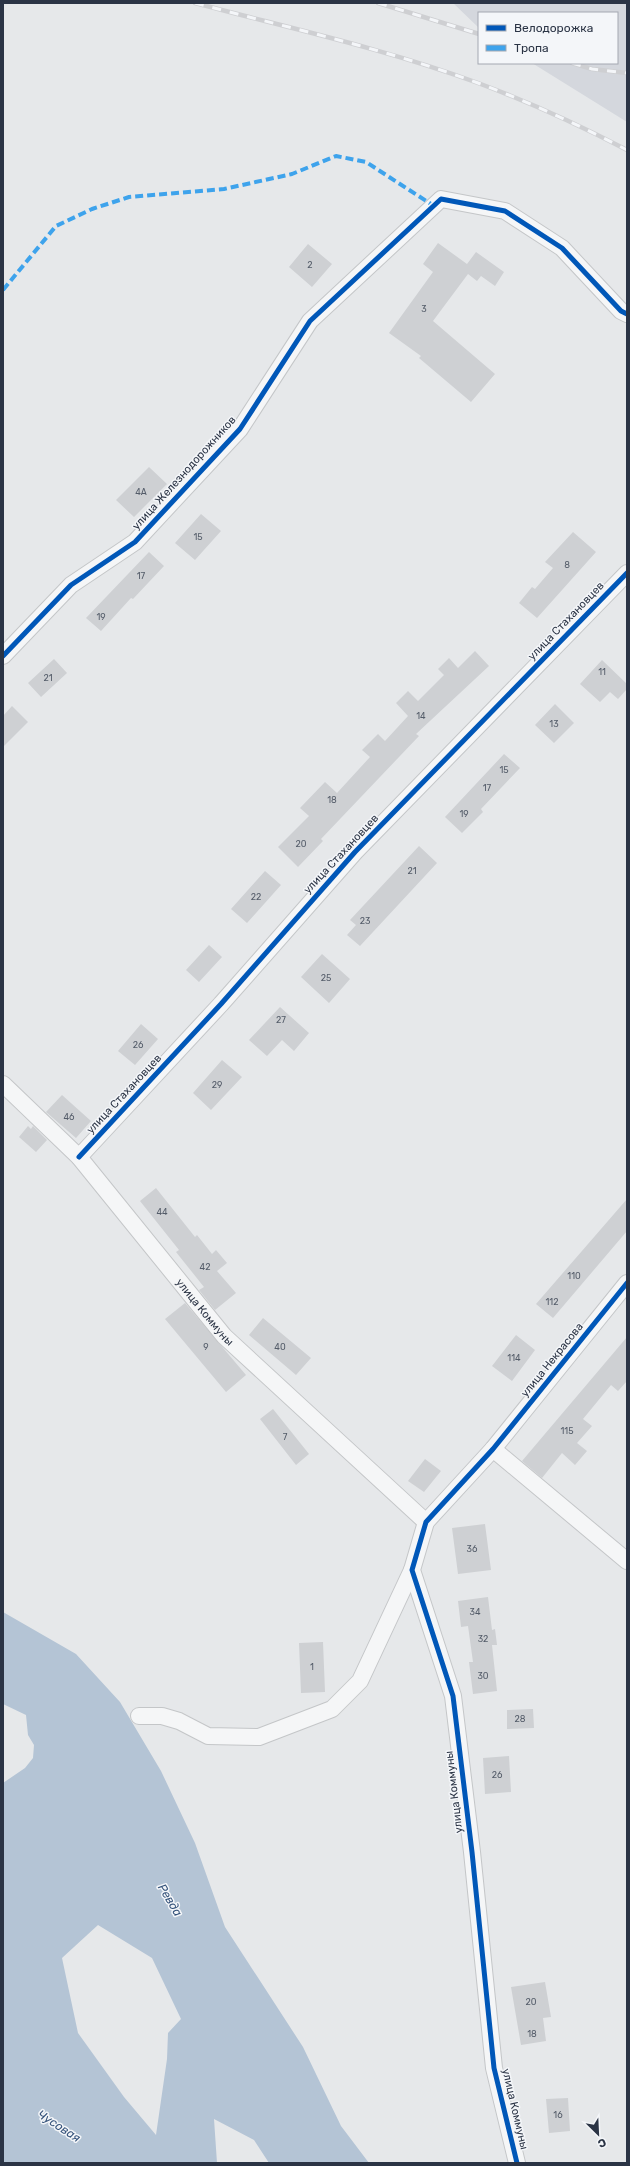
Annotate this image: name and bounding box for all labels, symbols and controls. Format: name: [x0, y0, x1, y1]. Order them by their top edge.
legend: [478, 12, 618, 64]
text: Велодорожка: [514, 21, 593, 35]
text: Тропа: [514, 41, 549, 55]
house number: 2: [307, 260, 313, 270]
house number: 3: [421, 304, 427, 314]
street label: улица Железнодорожников: [129, 413, 239, 533]
house number: 4А: [135, 487, 147, 497]
house number: 15: [193, 532, 203, 542]
house number: 8: [564, 560, 570, 570]
house number: 17: [137, 571, 146, 581]
street label: улица Стахановцев: [525, 579, 607, 663]
house number: 19: [96, 612, 106, 622]
house number: 11: [598, 667, 606, 677]
house number: 21: [43, 673, 53, 683]
house number: 14: [416, 711, 426, 721]
house number: 13: [549, 719, 559, 729]
house number: 15: [499, 765, 509, 775]
house number: 17: [483, 783, 492, 793]
house number: 18: [327, 795, 337, 805]
house number: 19: [459, 809, 469, 819]
street label: улица Стахановцев: [301, 812, 381, 896]
house number: 20: [296, 839, 307, 849]
house number: 21: [407, 866, 417, 876]
house number: 22: [251, 892, 261, 902]
house number: 23: [360, 916, 370, 926]
house number: 25: [321, 973, 331, 983]
house number: 27: [276, 1015, 286, 1025]
house number: 26: [133, 1040, 144, 1050]
street label: улица Стахановцев: [84, 1052, 164, 1136]
house number: 29: [212, 1080, 222, 1090]
house number: 46: [63, 1112, 75, 1122]
house number: 44: [156, 1207, 168, 1217]
house number: 42: [200, 1262, 210, 1272]
house number: 110: [567, 1271, 581, 1281]
street label: улица Коммуны: [173, 1276, 236, 1348]
house number: 112: [546, 1297, 559, 1307]
street label: улица Некрасова: [518, 1320, 586, 1400]
house number: 9: [203, 1342, 209, 1352]
house number: 40: [274, 1342, 286, 1352]
house number: 114: [507, 1353, 521, 1363]
house number: 115: [560, 1426, 574, 1436]
house number: 7: [283, 1432, 288, 1442]
house number: 36: [467, 1544, 478, 1554]
house number: 34: [470, 1607, 481, 1617]
house number: 32: [478, 1634, 488, 1644]
house number: 1: [310, 1662, 314, 1672]
house number: 30: [477, 1671, 489, 1681]
house number: 28: [514, 1714, 526, 1724]
street label: улица Коммуны: [442, 1750, 466, 1834]
house number: 26: [492, 1770, 503, 1780]
water label: Ревда: [155, 1881, 185, 1919]
house number: 20: [526, 1997, 537, 2007]
house number: 18: [527, 2029, 537, 2039]
street label: улица Коммуны: [499, 2067, 531, 2151]
water label: Чусовая: [35, 2107, 83, 2145]
house number: 16: [553, 2110, 563, 2120]
north arrow: [578, 2114, 618, 2154]
text: С: [595, 2135, 608, 2150]

